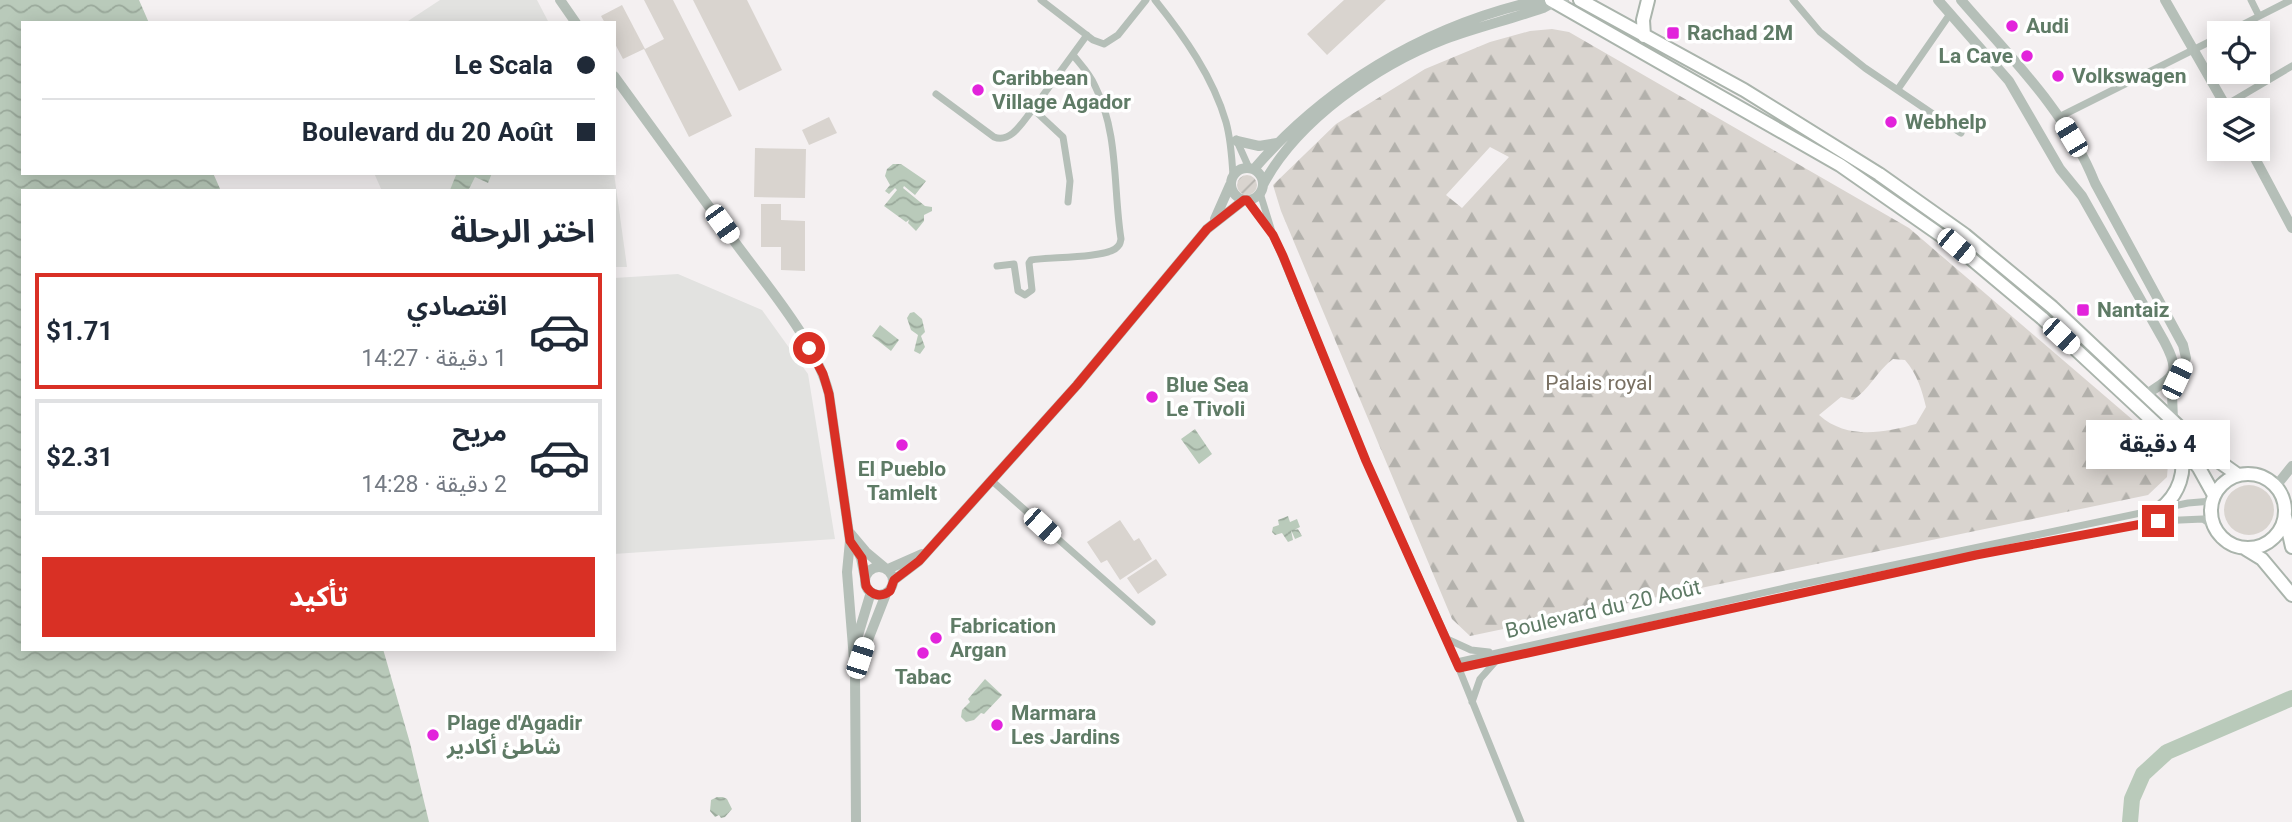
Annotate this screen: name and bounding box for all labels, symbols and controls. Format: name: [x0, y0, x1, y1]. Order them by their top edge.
place label: Audi: [2026, 14, 2069, 38]
marker: Audi: [2004, 18, 2020, 34]
place label: Rachad 2M: [1687, 21, 1793, 45]
map controls: [2207, 21, 2270, 161]
button: locate: [2207, 21, 2270, 84]
marker: Rachad 2M: [1665, 25, 1681, 41]
place label: La Cave: [1939, 44, 2013, 68]
marker: La Cave: [2019, 48, 2035, 64]
text: Le Scala: [454, 50, 553, 80]
place label: Volkswagen: [2072, 64, 2186, 88]
place label: Caribbean Village Agador: [992, 66, 1131, 114]
marker: Volkswagen: [2050, 68, 2066, 84]
marker: Caribbean Village Agador: [970, 82, 986, 98]
button: layers: [2207, 98, 2270, 161]
place label: Webhelp: [1905, 110, 1987, 134]
marker: Webhelp: [1883, 114, 1899, 130]
car: [2052, 114, 2091, 160]
text: Boulevard du 20 Août: [302, 117, 553, 147]
car: [702, 201, 743, 247]
text: اختر الرحلة: [450, 212, 595, 250]
car: [1934, 224, 1979, 268]
text: اقتصادي: [407, 291, 507, 321]
place label: Nantaiz: [2097, 298, 2169, 322]
icon: car: [528, 300, 591, 363]
marker: Nantaiz: [2075, 302, 2091, 318]
car: [2039, 314, 2084, 358]
text: $1.71: [46, 316, 113, 346]
route start: [793, 332, 825, 364]
text: 1 دقيقة · 14:27: [361, 345, 507, 372]
car: [2159, 356, 2196, 402]
park label: Palais royal: [1545, 371, 1653, 395]
place label: Blue Sea Le Tivoli: [1166, 373, 1249, 421]
marker: Blue Sea Le Tivoli: [1144, 389, 1160, 405]
text: مريح: [452, 417, 507, 447]
callout: 4 دقيقة: [2086, 420, 2230, 468]
icon: car: [528, 426, 591, 489]
text: 4 دقيقة: [2120, 431, 2196, 458]
marker: El Pueblo Tamlelt: [894, 437, 910, 453]
text: $2.31: [46, 442, 113, 472]
place label: El Pueblo Tamlelt: [858, 457, 946, 505]
text: 2 دقيقة · 14:28: [361, 471, 507, 498]
car: [1020, 504, 1065, 548]
route end: [2142, 505, 2174, 537]
button: تأكيد: [42, 557, 595, 637]
street label: Boulevard du 20 Août: [1503, 575, 1703, 643]
place label: Fabrication Argan: [950, 614, 1056, 662]
marker: Fabrication Argan: [928, 630, 944, 646]
car: [844, 635, 877, 681]
marker: Tabac: [915, 645, 931, 661]
place label: Tabac: [895, 665, 951, 689]
place label: Marmara Les Jardins: [1011, 701, 1120, 749]
place label: Plage d'Agadir شاطئ أكادير: [446, 711, 583, 759]
marker: Marmara Les Jardins: [989, 717, 1005, 733]
marker: Plage d'Agadir شاطئ أكادير: [425, 727, 441, 743]

